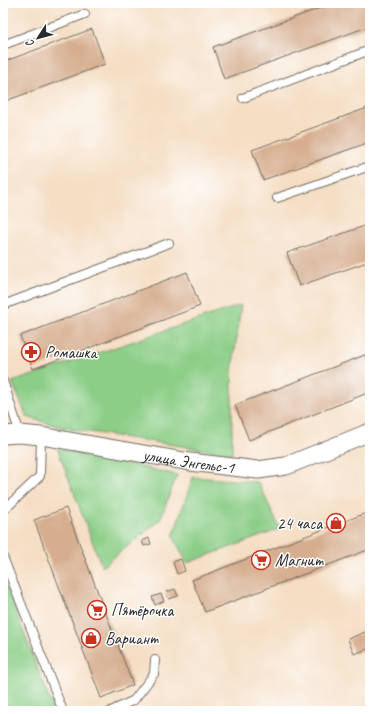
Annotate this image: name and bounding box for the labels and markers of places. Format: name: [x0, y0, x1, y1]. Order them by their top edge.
pharmacy icon: Ромашка: [20, 341, 42, 363]
place label: Ромашка: [45, 342, 99, 363]
shop icon: 24 часа: [325, 512, 347, 534]
place label: 24 часа: [277, 513, 323, 534]
supermarket icon: Магнит: [250, 549, 272, 571]
place label: Магнит: [275, 550, 324, 571]
supermarket icon: Пятёрочка: [86, 599, 108, 621]
place label: Пятёрочка: [111, 600, 174, 621]
shop icon: Вариант: [80, 627, 102, 649]
place label: Вариант: [105, 628, 159, 649]

